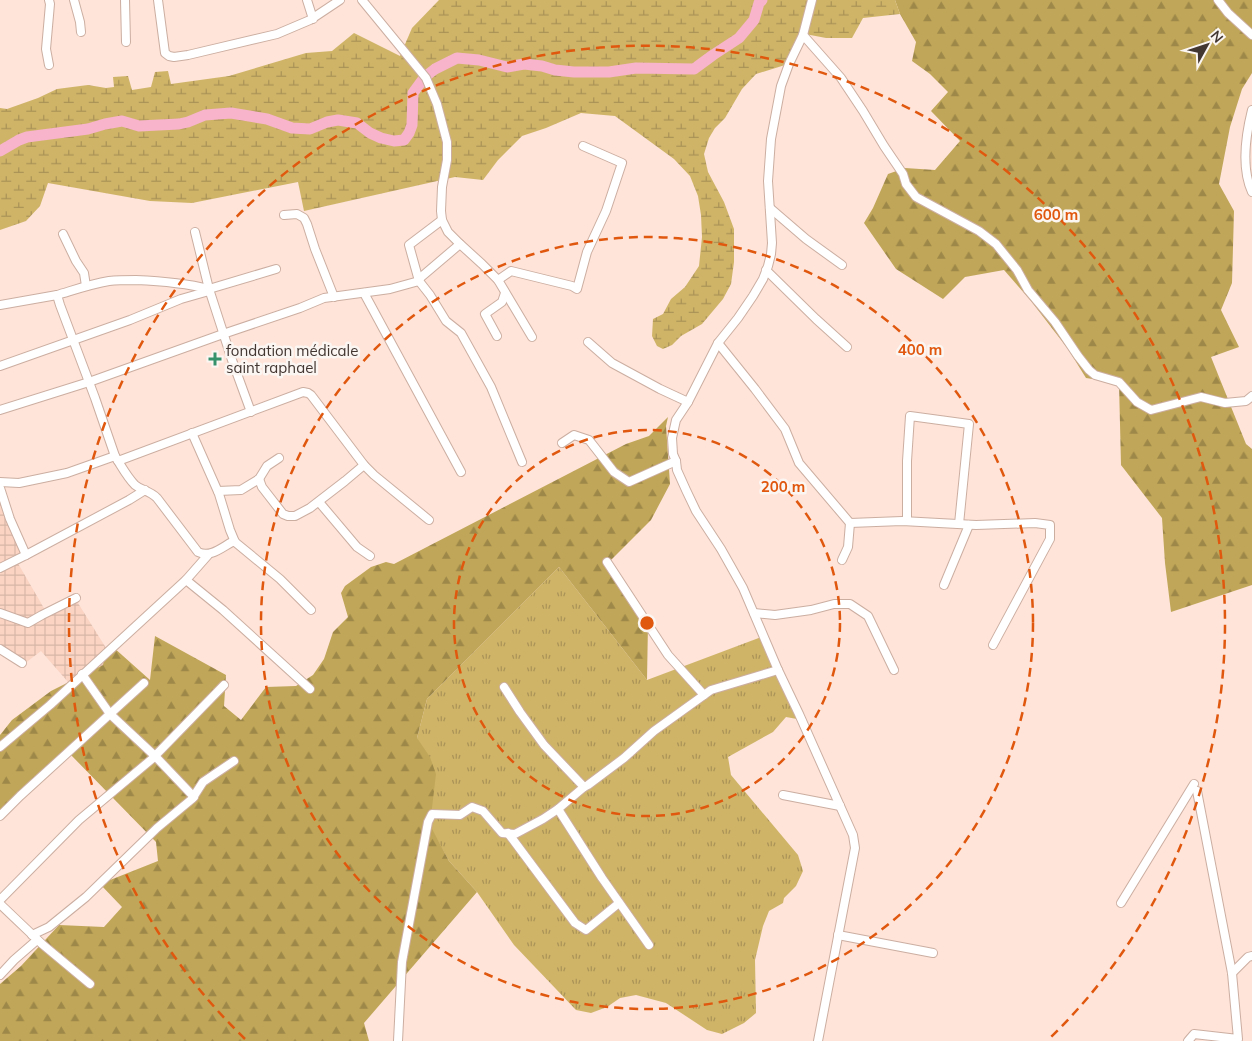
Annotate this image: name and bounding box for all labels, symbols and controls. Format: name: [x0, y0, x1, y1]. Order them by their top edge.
north arrow: [1182, 20, 1232, 70]
text: N: [1207, 27, 1227, 46]
text: 600 m: [1034, 205, 1078, 224]
text: 400 m: [898, 340, 942, 359]
place label: fondation médicale saint raphael: [226, 341, 358, 377]
marker: fondation médicale saint raphael: [208, 352, 222, 366]
text: 200 m: [761, 477, 805, 496]
centre of rings: [638, 614, 656, 632]

